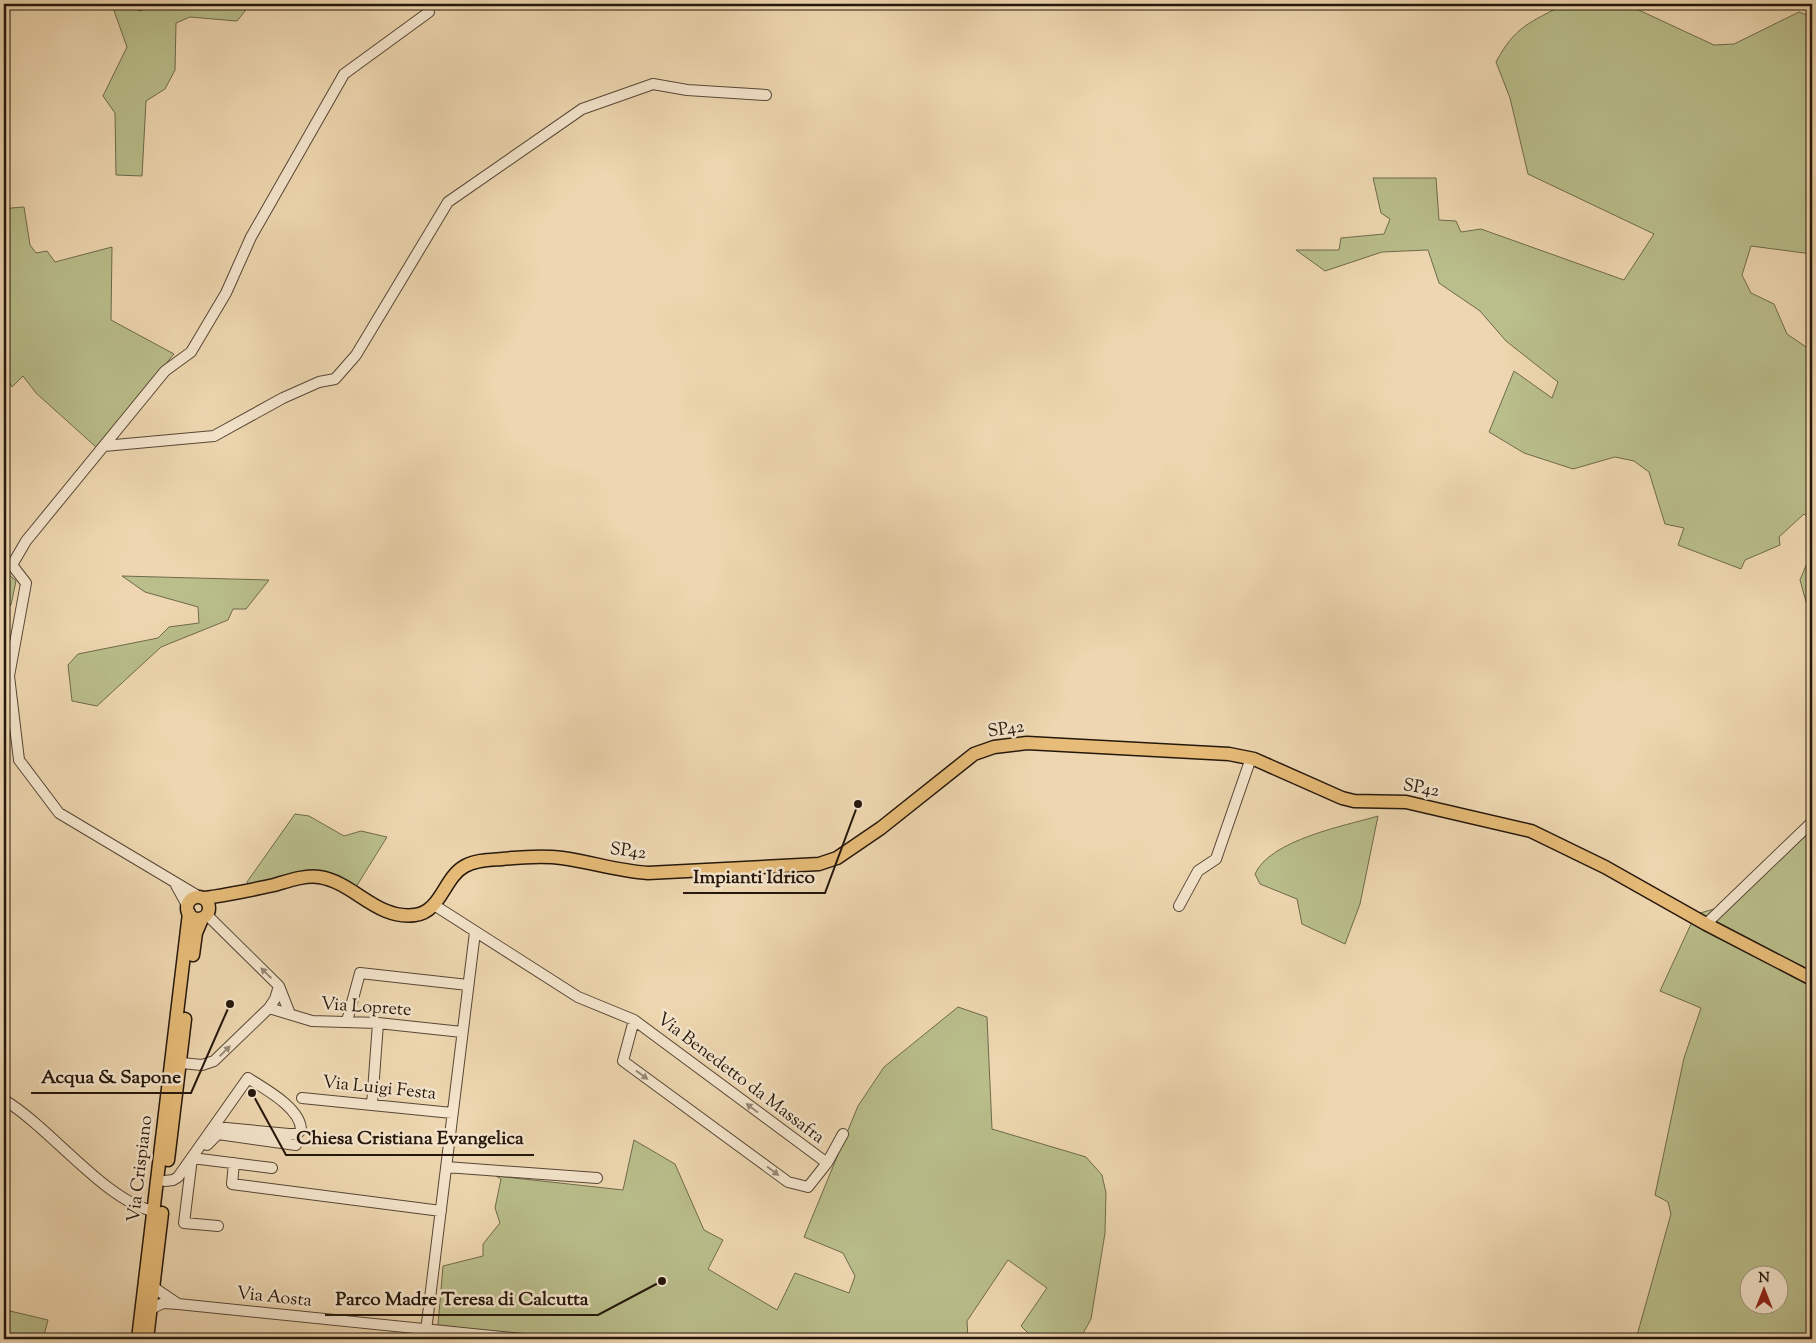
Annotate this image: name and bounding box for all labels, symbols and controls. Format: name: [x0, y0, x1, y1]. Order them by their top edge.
street label: SP42: [986, 714, 1027, 746]
street label: SP42: [1401, 773, 1442, 805]
street label: SP42: [608, 837, 648, 867]
callout: Impianti Idrico: [683, 859, 825, 893]
text: Impianti Idrico: [693, 865, 815, 892]
one-way arrow: [260, 967, 272, 979]
street label: Via Loprete: [320, 992, 412, 1024]
street label: Via Benedetto da Massafra: [651, 1007, 829, 1151]
one-way arrow: [218, 1045, 230, 1057]
callout: Acqua & Sapone: [31, 1059, 191, 1093]
text: Acqua & Sapone: [41, 1065, 181, 1092]
street label: Via Luigi Festa: [321, 1070, 437, 1108]
one-way arrow: [635, 1070, 649, 1080]
one-way arrow: [746, 1102, 759, 1113]
street label: Via Crispiano: [122, 1114, 160, 1224]
callout: Chiesa Cristiana Evangelica: [286, 1121, 534, 1155]
text: Chiesa Cristiana Evangelica: [296, 1126, 524, 1153]
one-way arrow: [766, 1165, 779, 1176]
north arrow: [1738, 1266, 1788, 1316]
text: N: [1758, 1269, 1770, 1289]
street label: Via Aosta: [235, 1281, 313, 1315]
callout: Parco Madre Teresa di Calcutta: [325, 1281, 598, 1315]
text: Parco Madre Teresa di Calcutta: [336, 1287, 589, 1314]

